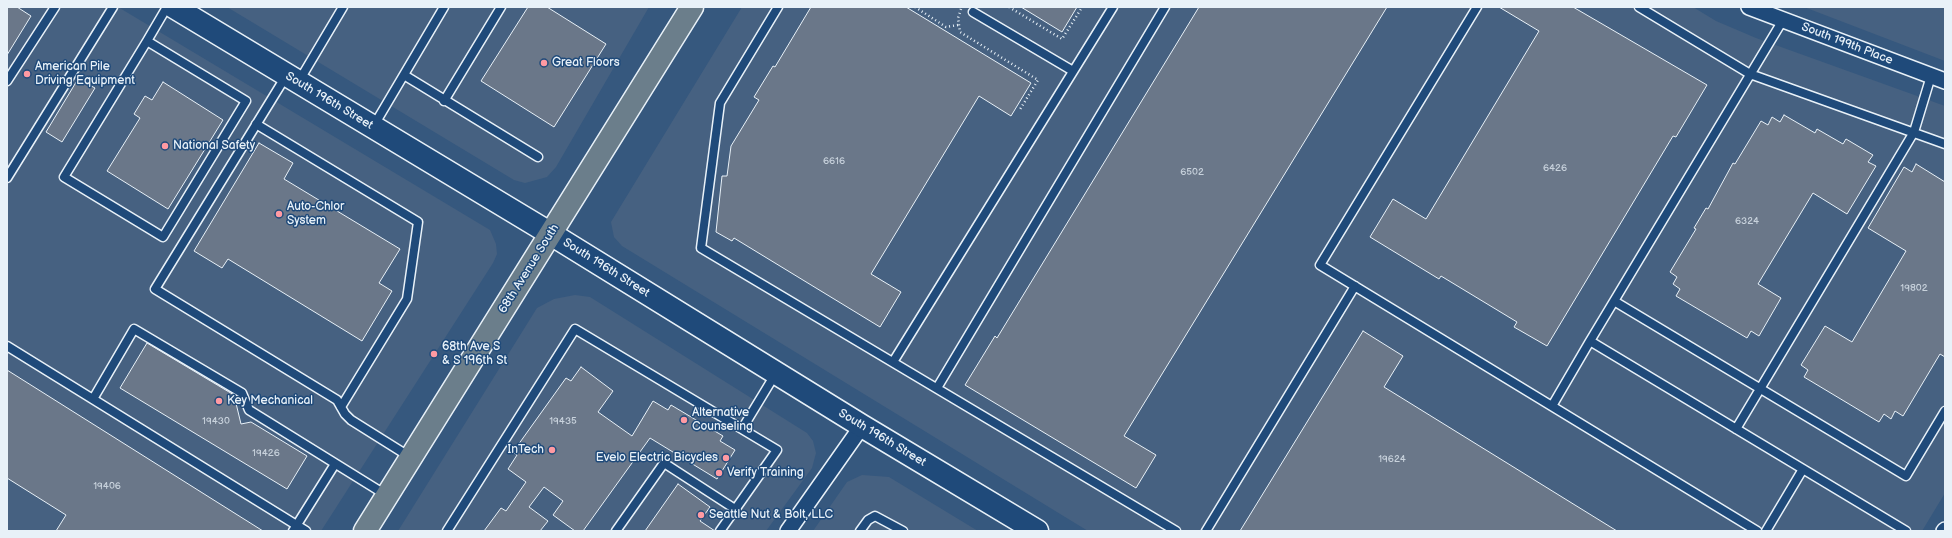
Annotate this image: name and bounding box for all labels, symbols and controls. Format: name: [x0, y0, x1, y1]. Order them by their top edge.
street label: South 199th Place: [1799, 20, 1895, 68]
place label: Great Floors: [552, 56, 620, 70]
marker: Great Floors: [539, 58, 549, 68]
place label: American Pile Driving Equipment: [35, 60, 135, 88]
marker: American Pile Driving Equipment: [22, 69, 32, 79]
street label: South 196th Street: [283, 69, 375, 133]
place label: National Safety: [173, 139, 255, 153]
marker: National Safety: [160, 141, 170, 151]
house number: 6616: [823, 155, 845, 167]
house number: 6426: [1543, 162, 1567, 174]
house number: 6502: [1180, 166, 1204, 178]
place label: Auto-Chlor System: [287, 200, 344, 228]
marker: Auto-Chlor System: [274, 209, 284, 219]
house number: 6324: [1735, 215, 1759, 227]
street label: 68th Avenue South: [496, 222, 562, 316]
street label: South 196th Street: [560, 235, 652, 301]
house number: 19802: [1900, 282, 1928, 294]
place label: 68th Ave S & S 196th St: [442, 340, 507, 368]
marker: 68th Ave S & S 196th St: [429, 349, 439, 359]
place label: Key Mechanical: [227, 394, 313, 408]
marker: Key Mechanical: [214, 396, 224, 406]
place label: Alternative Counseling: [692, 406, 753, 434]
street label: South 196th Street: [836, 406, 928, 470]
house number: 19430: [202, 415, 230, 427]
house number: 19435: [549, 415, 577, 427]
marker: Alternative Counseling: [679, 415, 689, 425]
place label: InTech: [507, 443, 544, 457]
marker: InTech: [547, 445, 557, 455]
house number: 19426: [252, 447, 280, 459]
place label: Evelo Electric Bicycles: [596, 451, 718, 465]
marker: Evelo Electric Bicycles: [721, 453, 731, 463]
house number: 19624: [1378, 453, 1406, 465]
place label: Verify Training: [727, 466, 804, 480]
marker: Verify Training: [714, 468, 724, 478]
house number: 19406: [93, 480, 121, 492]
place label: Seattle Nut & Bolt, LLC: [709, 508, 833, 522]
marker: Seattle Nut & Bolt, LLC: [696, 510, 706, 520]

